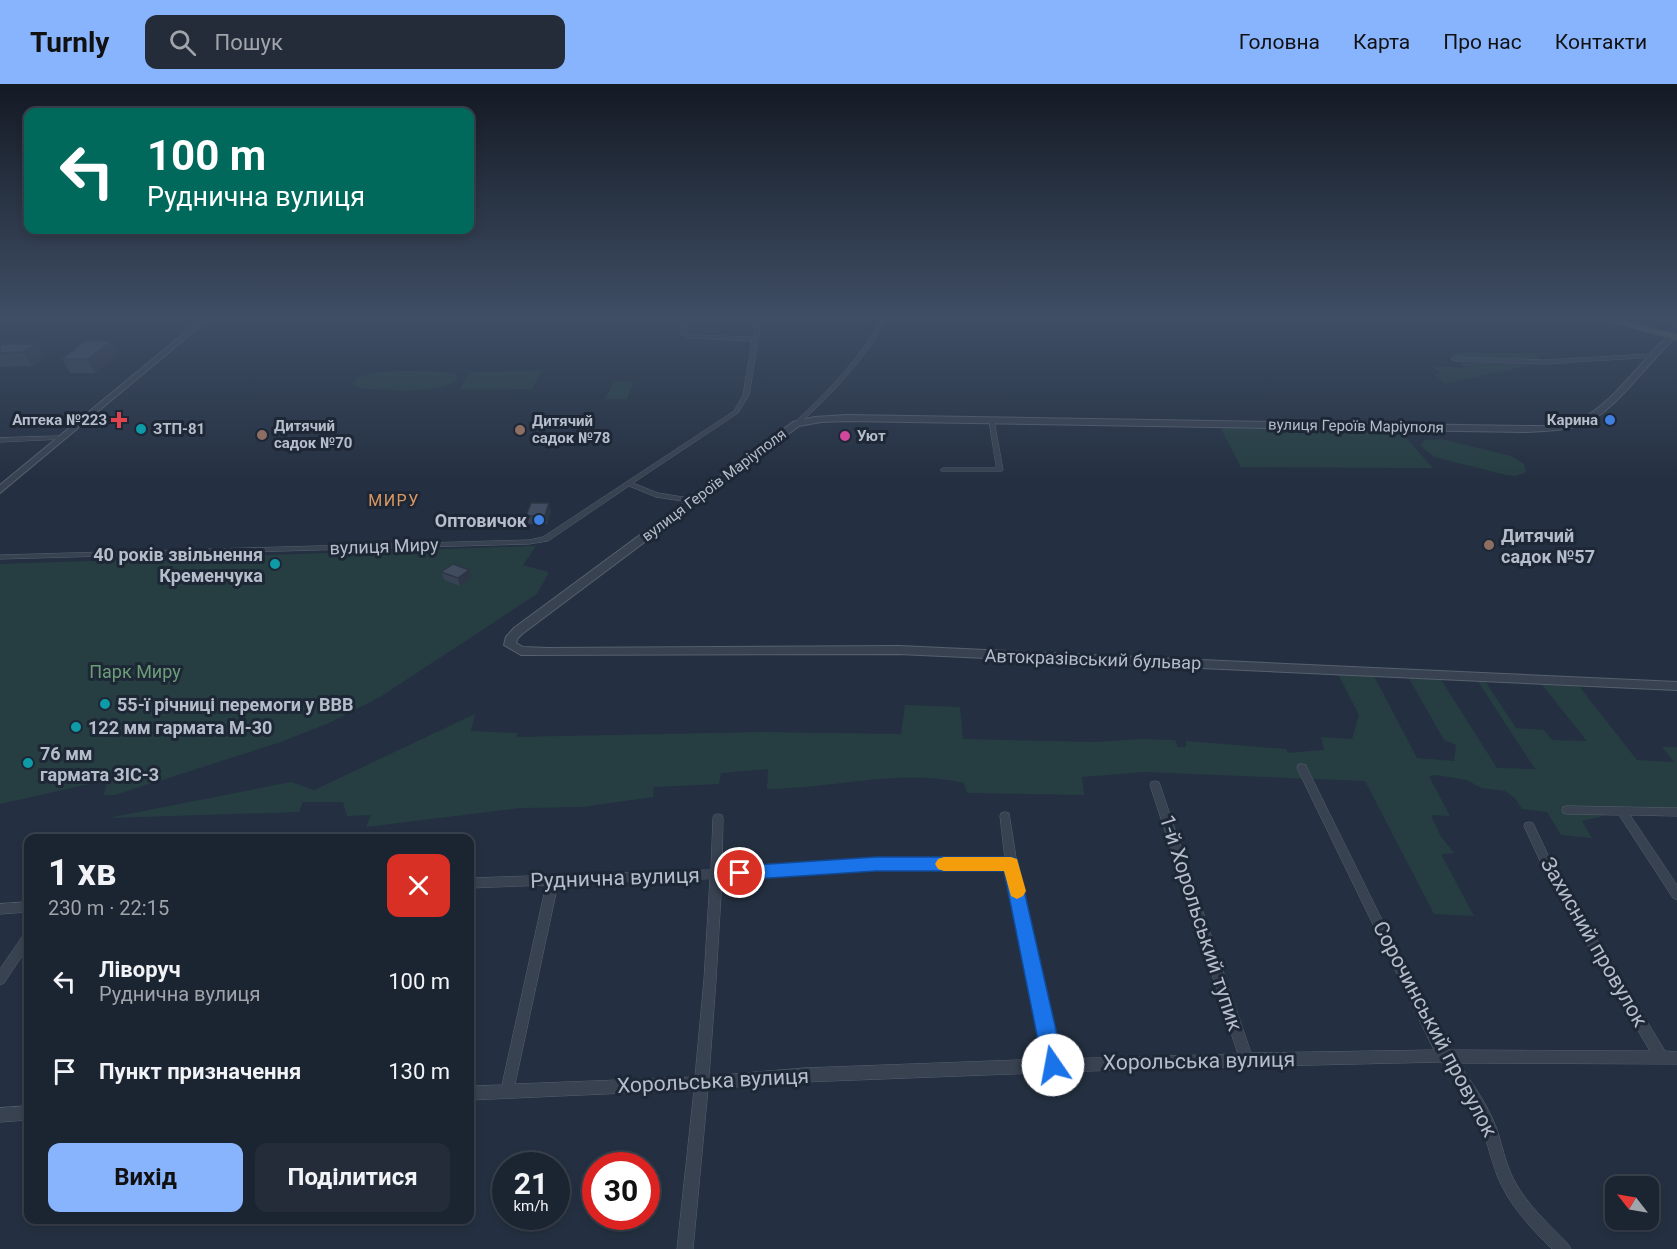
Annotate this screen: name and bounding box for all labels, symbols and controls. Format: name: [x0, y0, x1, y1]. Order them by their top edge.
search box: [145, 15, 565, 69]
text: Turnly: [30, 26, 109, 59]
icon: search: [166, 26, 199, 59]
text: Пошук: [214, 30, 283, 55]
text: Головна: [1239, 30, 1320, 54]
text: Карта: [1353, 30, 1410, 54]
text: Про нас: [1443, 30, 1522, 54]
text: Контакти: [1555, 30, 1647, 54]
text: 100 m: [147, 131, 266, 180]
icon: left: [48, 132, 126, 210]
text: Руднична вулиця: [147, 181, 365, 213]
place label: Аптека №223: [12, 411, 107, 429]
place label: Карина: [1547, 411, 1598, 429]
place label: Дитячий садок №78: [532, 412, 610, 447]
marker: Аптека №223: [112, 413, 126, 427]
marker: Карина: [1603, 413, 1617, 427]
street label: вулиця Героїв Маріуполя: [1268, 415, 1444, 437]
place label: Дитячий садок №70: [274, 417, 352, 452]
place label: ЗТП-81: [153, 420, 205, 438]
marker: ЗТП-81: [134, 422, 148, 436]
marker: Дитячий садок №78: [513, 423, 527, 437]
street label: вулиця Героїв Маріуполя: [638, 425, 790, 545]
place label: Уют: [857, 427, 886, 445]
marker: Дитячий садок №70: [255, 428, 269, 442]
marker: Уют: [838, 429, 852, 443]
district label: МИРУ: [368, 491, 420, 510]
place label: Оптовичок: [435, 510, 528, 531]
marker: Оптовичок: [532, 513, 546, 527]
place label: Дитячий садок №57: [1501, 525, 1595, 567]
street label: вулиця Миру: [329, 534, 439, 558]
marker: Дитячий садок №57: [1482, 538, 1496, 552]
place label: 40 рокiв звiльнення Кременчука: [93, 544, 263, 586]
marker: 40 рокiв звiльнення Кременчука: [268, 557, 282, 571]
street label: Автокразівський бульвар: [984, 645, 1202, 673]
park label: Парк Миру: [89, 661, 181, 682]
place label: 55-ї річниці перемоги у ВВВ: [117, 694, 353, 715]
marker: 55-ї річниці перемоги у ВВВ: [98, 697, 112, 711]
place label: 122 мм гармата М-30: [88, 717, 272, 738]
marker: 122 мм гармата М-30: [69, 720, 83, 734]
place label: 76 мм гармата ЗІС-3: [40, 743, 159, 785]
marker: 76 мм гармата ЗІС-3: [21, 756, 35, 770]
street label: 1-й Хорольський тупик: [1155, 812, 1248, 1035]
pin: [714, 847, 765, 898]
text: 1 хв: [48, 852, 116, 894]
street label: Захисний провулок: [1536, 853, 1653, 1032]
button: close: [387, 854, 450, 917]
icon: arrive: [723, 856, 756, 889]
street label: Руднична вулиця: [530, 863, 700, 893]
text: 230 m · 22:15: [48, 896, 169, 920]
street label: Сорочинський провулок: [1368, 917, 1502, 1142]
text: Ліворуч: [99, 957, 181, 982]
icon: left: [48, 965, 81, 998]
text: 100 m: [388, 969, 450, 994]
text: Руднична вулиця: [99, 982, 261, 1006]
position arrow: [1021, 1033, 1085, 1097]
street label: Хорольська вулиця: [1103, 1047, 1295, 1075]
icon: arrive: [48, 1055, 81, 1088]
text: Пункт призначення: [99, 1059, 301, 1084]
text: 130 m: [388, 1059, 450, 1084]
street label: Хорольська вулиця: [616, 1064, 810, 1098]
button: Вихід: [48, 1143, 243, 1212]
button: Поділитися: [255, 1143, 450, 1212]
speed limit sign: 30: [582, 1152, 660, 1230]
text: 21: [514, 1166, 548, 1201]
north arrow: [1605, 1176, 1659, 1230]
map controls: [1605, 1176, 1659, 1230]
text: km/h: [513, 1197, 549, 1215]

